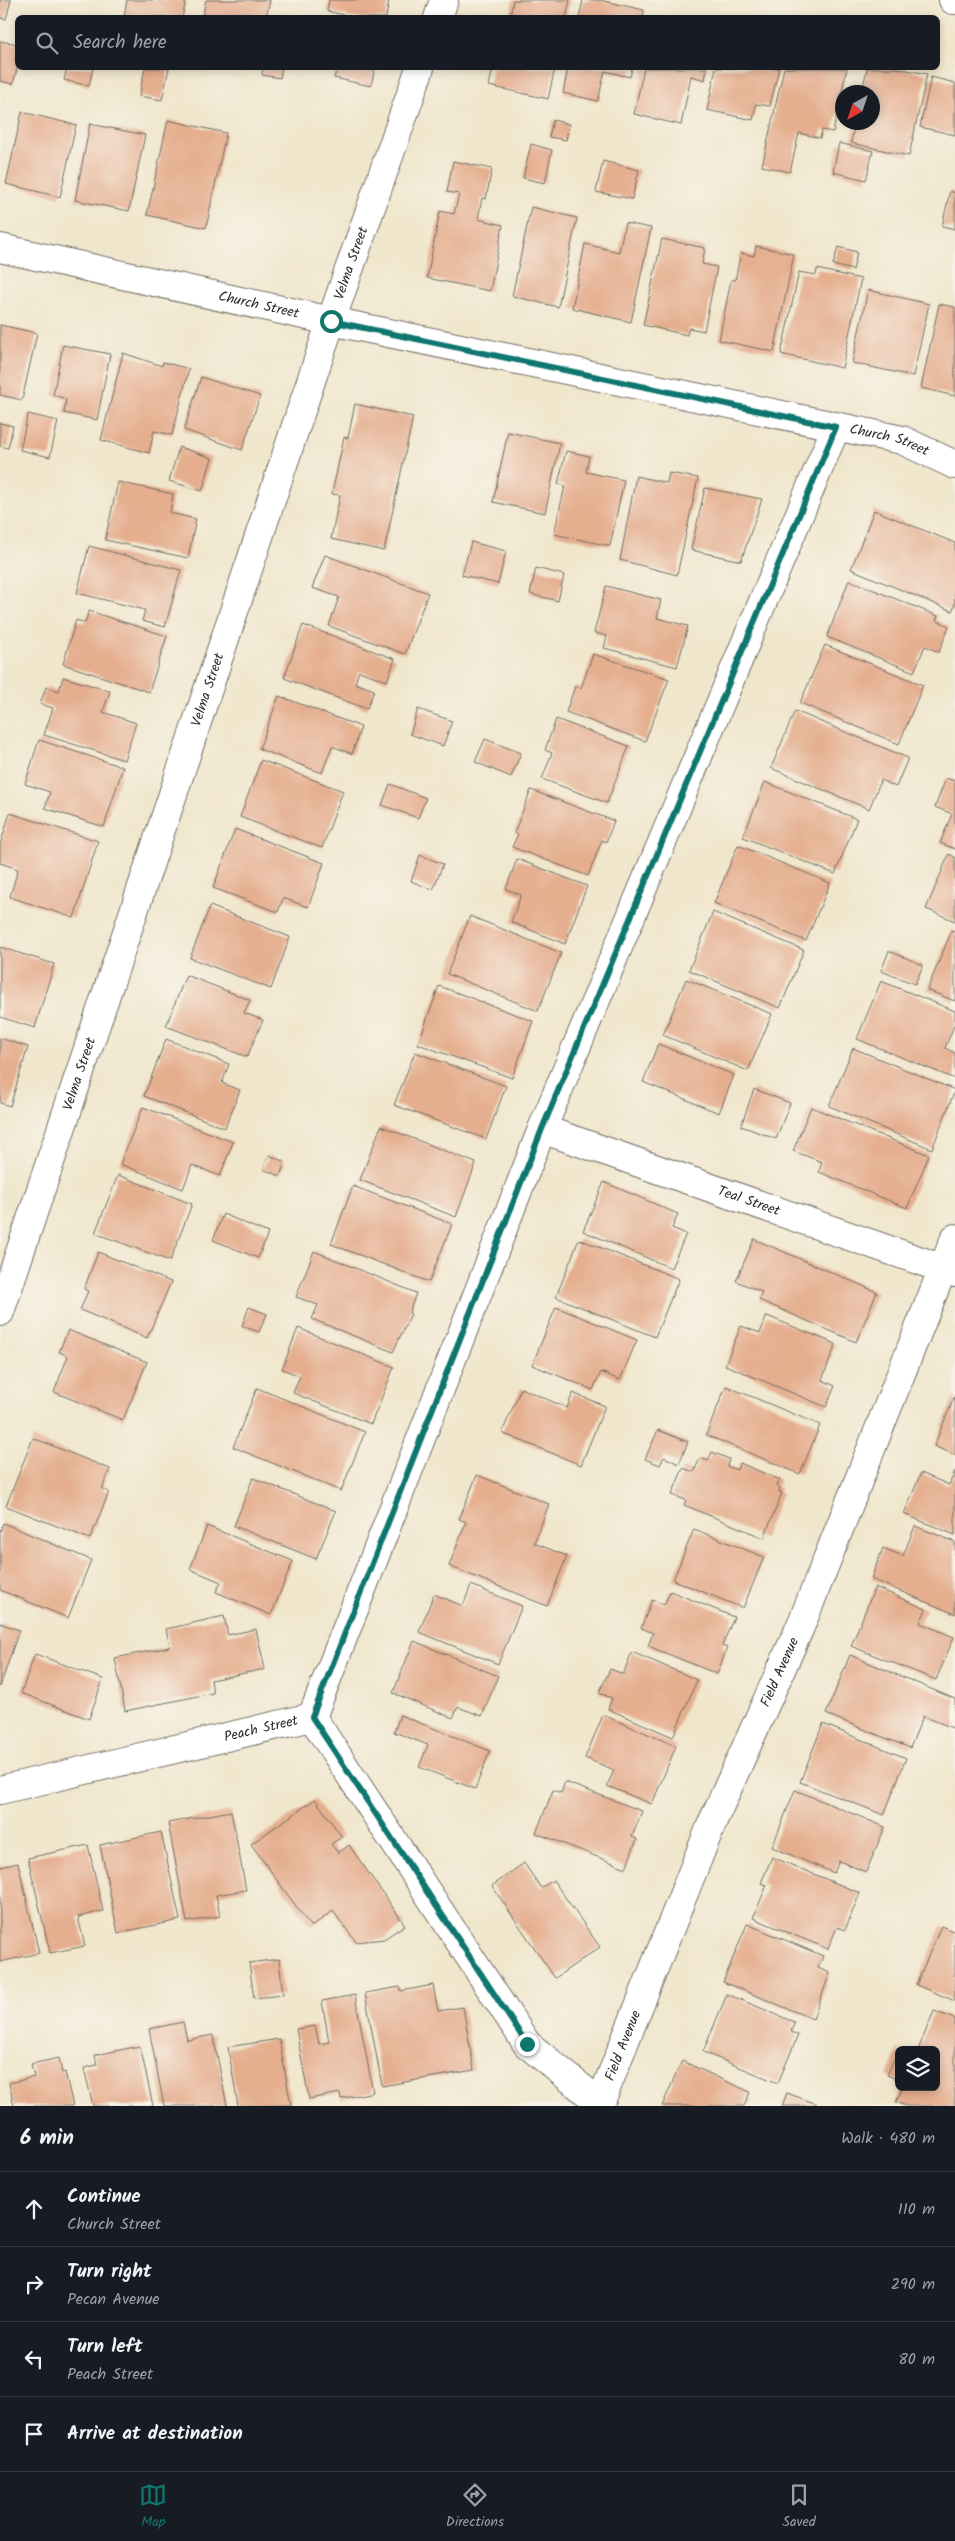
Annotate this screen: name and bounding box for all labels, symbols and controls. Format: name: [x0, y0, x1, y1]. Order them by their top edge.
search box: [15, 15, 940, 70]
text: Search here: [73, 28, 167, 58]
icon: search: [33, 29, 61, 57]
north arrow: [835, 85, 880, 130]
street label: Velma Street: [328, 223, 375, 303]
street label: Church Street: [216, 285, 302, 325]
route start: [320, 310, 343, 333]
street label: Church Street: [848, 418, 933, 463]
street label: Velma Street: [185, 650, 230, 729]
street label: Velma Street: [57, 1034, 102, 1114]
street label: Teal Street: [714, 1180, 784, 1222]
street label: Field Avenue: [754, 1633, 805, 1711]
street label: Peach Street: [222, 1710, 301, 1748]
street label: Field Avenue: [599, 2006, 647, 2084]
route end: [516, 2033, 539, 2056]
map controls: [895, 2046, 940, 2091]
button: layers: [895, 2046, 940, 2091]
text: 6 min: [20, 2122, 74, 2155]
text: Walk · 480 m: [841, 2126, 935, 2151]
text: Continue: [67, 2182, 140, 2212]
icon: ahead: [20, 2195, 48, 2223]
text: 110 m: [898, 2197, 935, 2222]
text: Church Street: [67, 2212, 161, 2237]
text: Turn right: [67, 2257, 152, 2287]
icon: right: [20, 2270, 48, 2298]
text: 290 m: [891, 2272, 935, 2297]
text: Pecan Avenue: [67, 2287, 160, 2312]
text: Turn left: [67, 2332, 142, 2362]
icon: left: [20, 2345, 48, 2373]
text: 80 m: [898, 2347, 935, 2372]
text: Peach Street: [67, 2362, 153, 2387]
text: Arrive at destination: [67, 2419, 243, 2449]
icon: arrive: [20, 2420, 48, 2448]
tab: Map: [139, 2481, 167, 2533]
tab: Directions: [446, 2481, 504, 2533]
tab: Saved: [782, 2481, 816, 2533]

